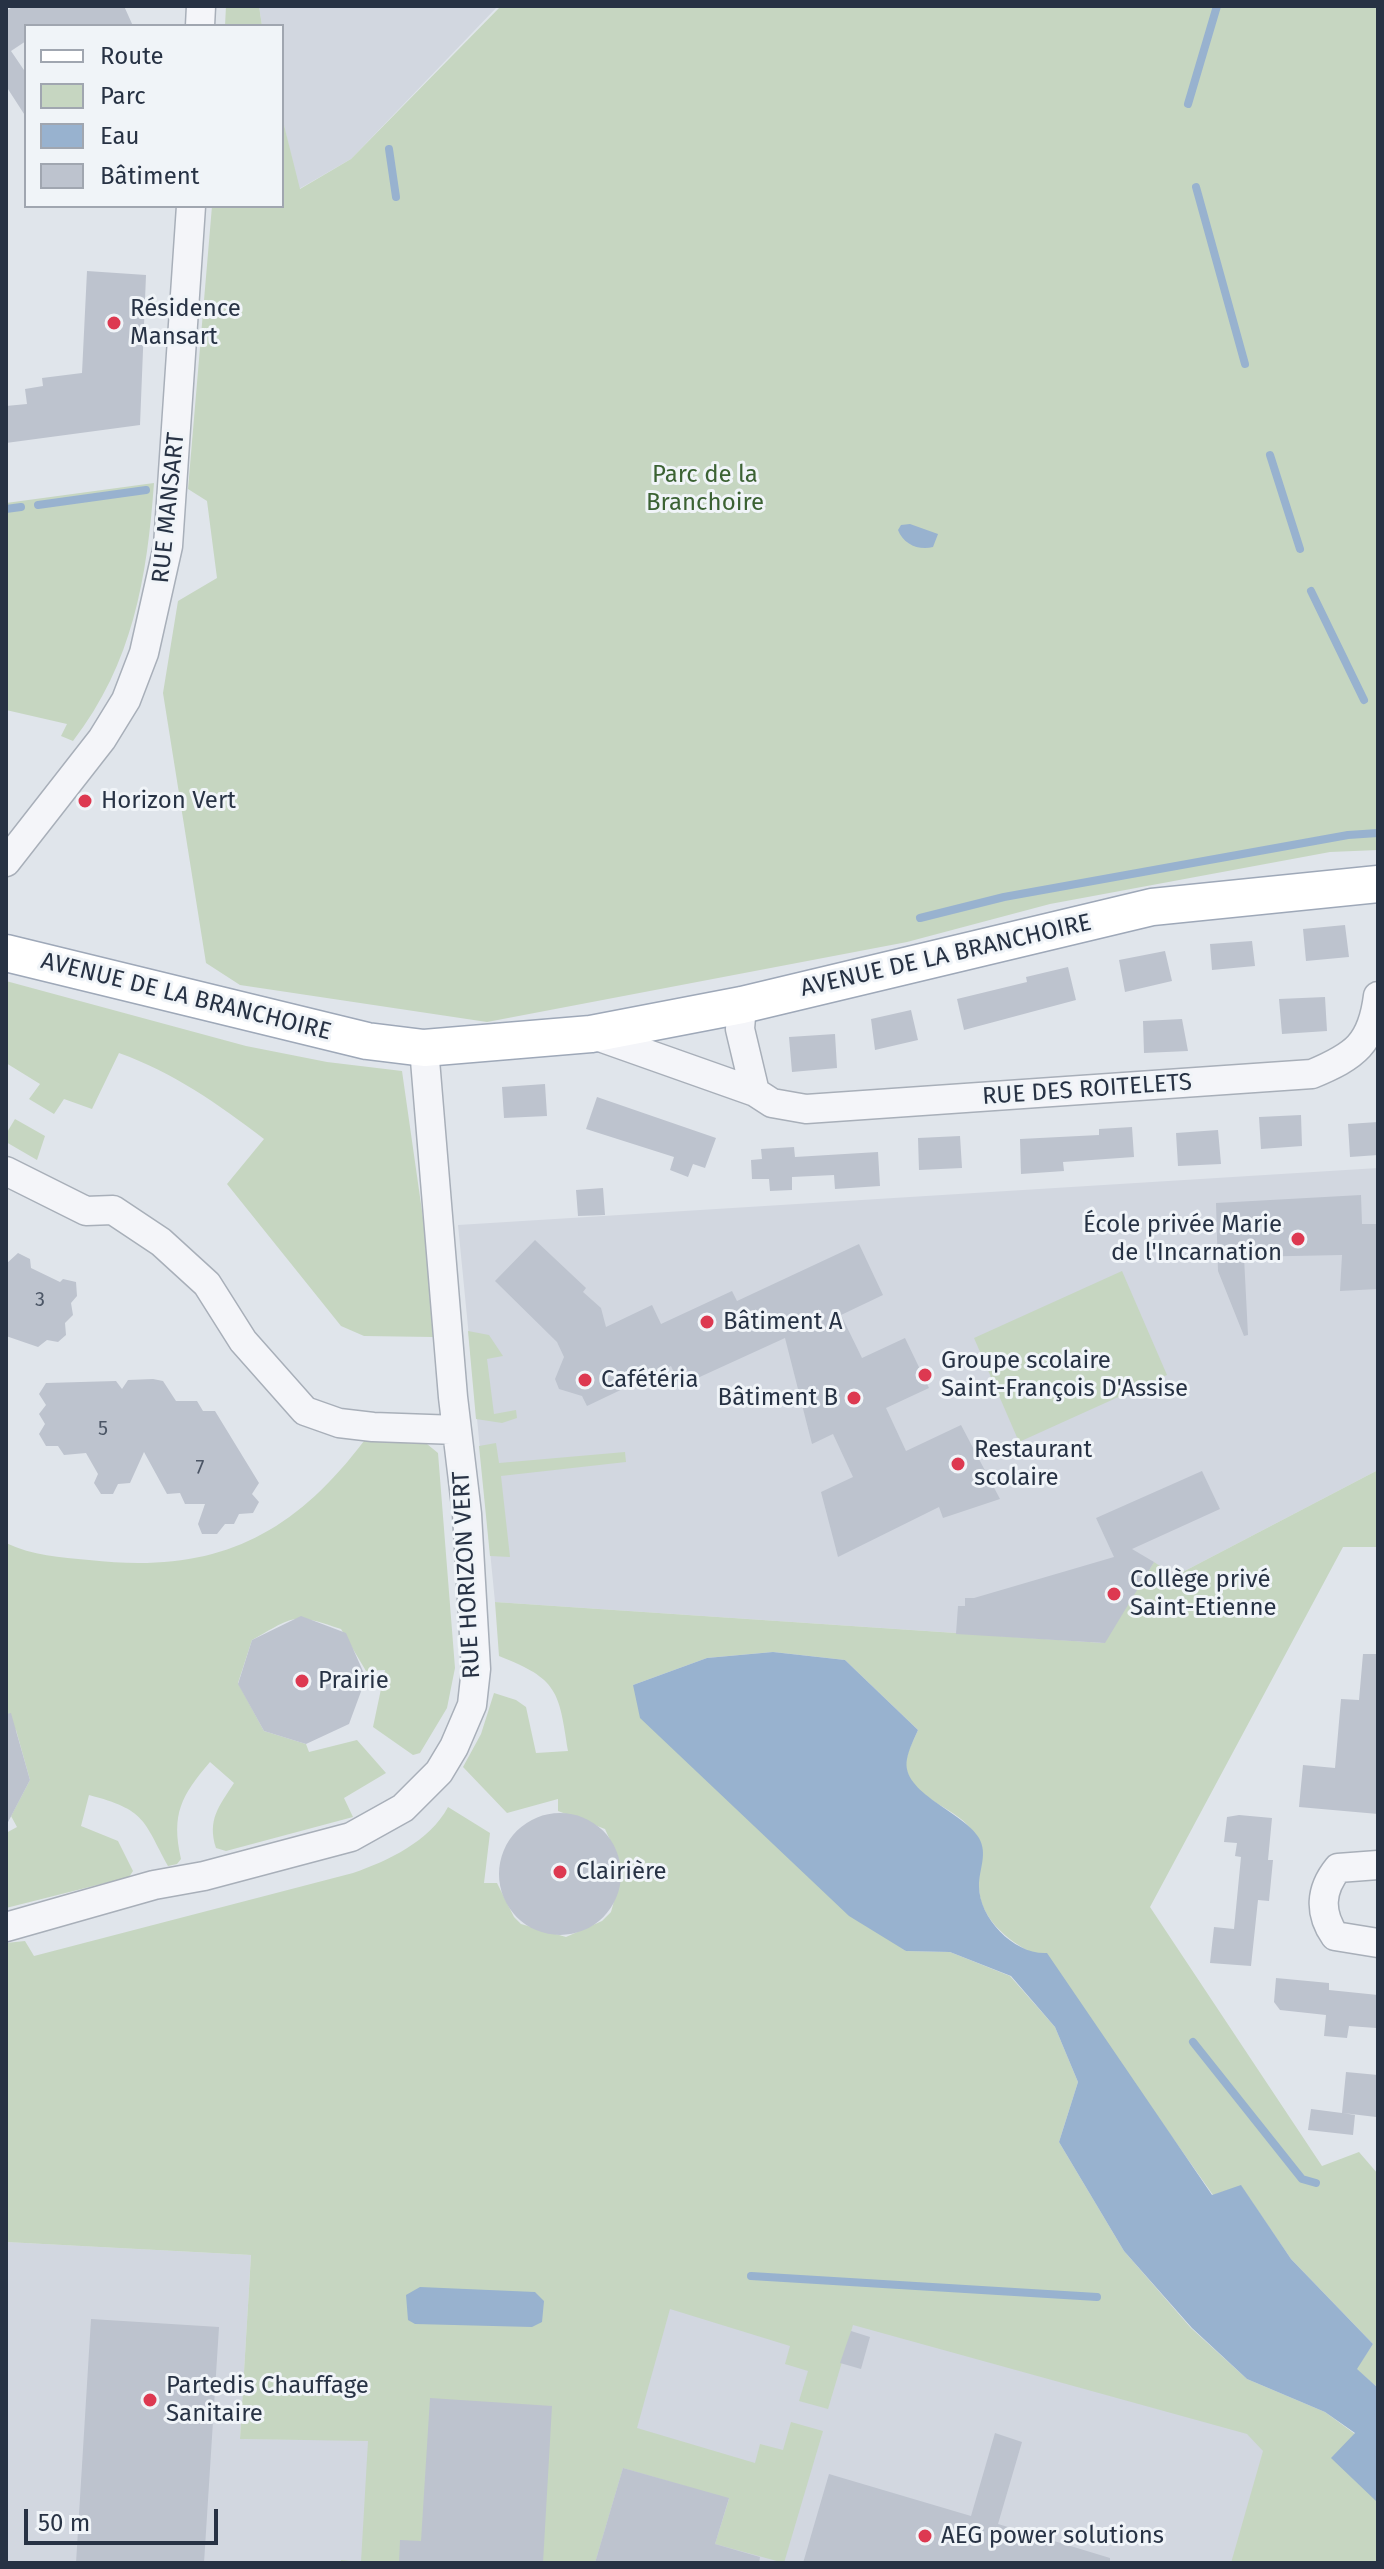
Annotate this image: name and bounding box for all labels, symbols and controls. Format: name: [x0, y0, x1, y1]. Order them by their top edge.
legend: [24, 24, 284, 208]
text: Route: [100, 42, 164, 70]
text: Parc: [100, 82, 146, 110]
text: Eau: [100, 122, 140, 150]
text: Bâtiment: [100, 162, 199, 190]
place label: Résidence Mansart: [130, 295, 241, 351]
marker: Résidence Mansart: [105, 314, 123, 332]
street label: RUE MANSART: [147, 431, 191, 585]
park label: Parc de la Branchoire: [646, 461, 764, 517]
place label: Horizon Vert: [101, 787, 236, 815]
marker: Horizon Vert: [76, 792, 94, 810]
street label: AVENUE DE LA BRANCHOIRE: [798, 908, 1094, 1004]
street label: AVENUE DE LA BRANCHOIRE: [38, 947, 334, 1047]
street label: RUE DES ROITELETS: [981, 1068, 1193, 1112]
place label: École privée Marie de l'Incarnation: [1083, 1211, 1282, 1267]
marker: École privée Marie de l'Incarnation: [1289, 1230, 1307, 1248]
house number: 3: [35, 1288, 45, 1312]
place label: Bâtiment A: [723, 1308, 843, 1336]
marker: Bâtiment A: [698, 1313, 716, 1331]
place label: Groupe scolaire Saint-François D'Assise: [941, 1347, 1188, 1403]
place label: Cafétéria: [601, 1366, 699, 1394]
marker: Groupe scolaire Saint-François D'Assise: [916, 1366, 934, 1384]
marker: Cafétéria: [576, 1371, 594, 1389]
place label: Bâtiment B: [718, 1384, 838, 1412]
marker: Bâtiment B: [845, 1389, 863, 1407]
house number: 5: [98, 1417, 108, 1441]
place label: Restaurant scolaire: [974, 1436, 1092, 1492]
marker: Restaurant scolaire: [949, 1455, 967, 1473]
house number: 7: [196, 1456, 204, 1480]
street label: RUE HORIZON VERT: [447, 1470, 487, 1680]
place label: Collège privé Saint-Etienne: [1130, 1566, 1277, 1622]
marker: Collège privé Saint-Etienne: [1105, 1585, 1123, 1603]
place label: Prairie: [318, 1667, 389, 1695]
marker: Prairie: [293, 1672, 311, 1690]
place label: Clairière: [576, 1858, 667, 1886]
marker: Clairière: [551, 1863, 569, 1881]
place label: Partedis Chauffage Sanitaire: [166, 2372, 369, 2428]
marker: Partedis Chauffage Sanitaire: [141, 2391, 159, 2409]
scale bar: [28, 2493, 222, 2543]
text: 50 m: [38, 2509, 90, 2537]
place label: AEG power solutions: [941, 2522, 1164, 2550]
marker: AEG power solutions: [916, 2527, 934, 2545]

